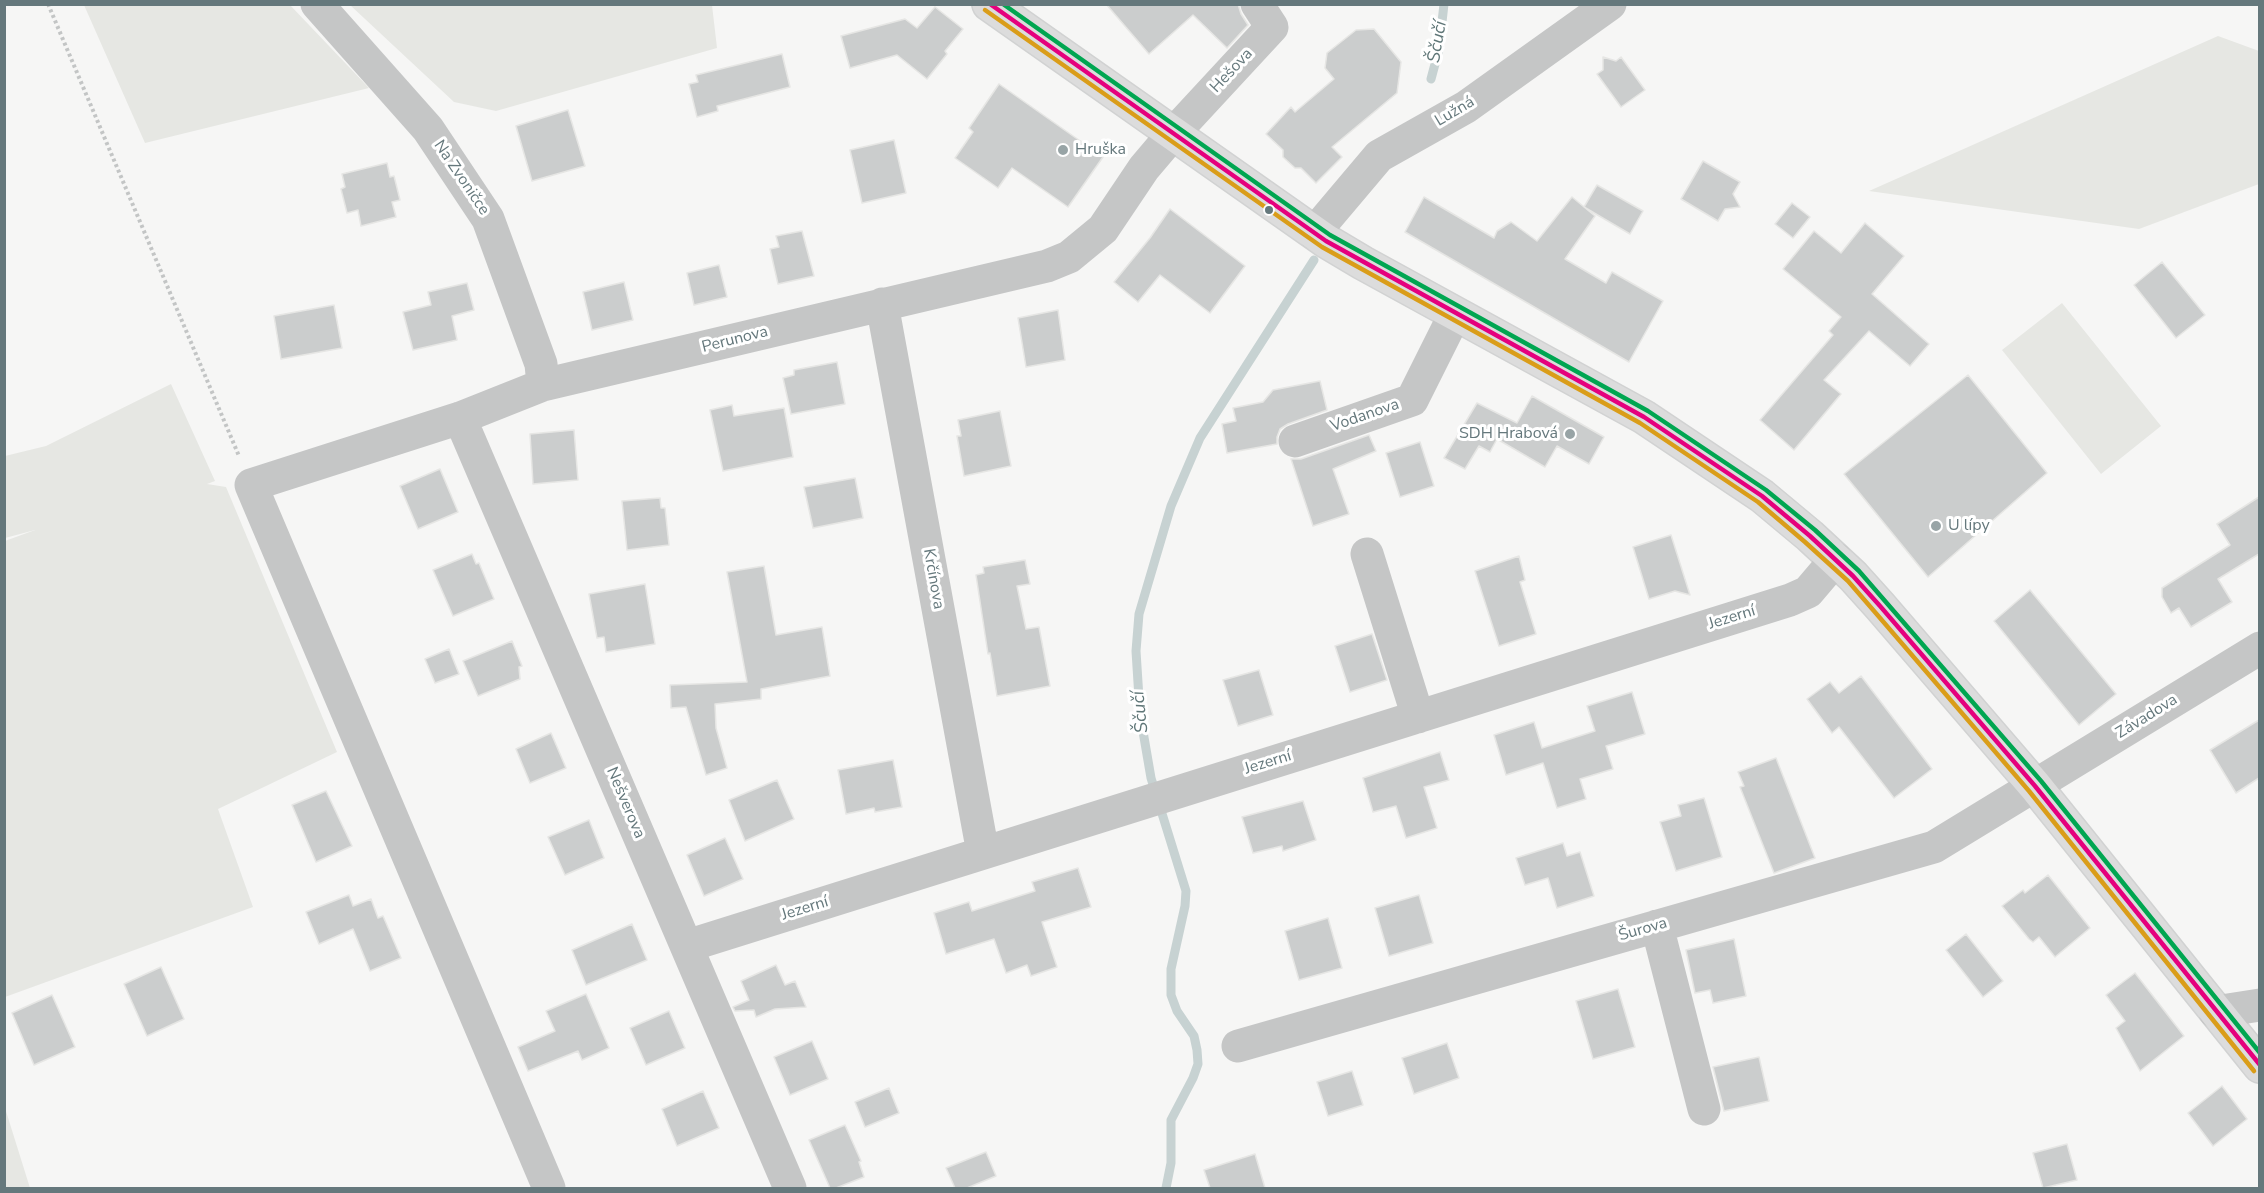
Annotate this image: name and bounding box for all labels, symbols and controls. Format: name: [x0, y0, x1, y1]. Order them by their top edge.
water label: Ščučí: [1424, 19, 1452, 65]
street label: Hešova: [1207, 45, 1257, 97]
street label: Lužná: [1432, 93, 1478, 131]
street label: Na Zvoničce: [429, 137, 493, 219]
place label: Hruška: [1075, 140, 1126, 160]
marker: Hruška: [1056, 143, 1070, 157]
unlabelled marker: [1263, 204, 1275, 216]
street label: Perunova: [700, 323, 770, 357]
street label: Vodanova: [1328, 395, 1402, 437]
place label: SDH Hrabová: [1459, 424, 1558, 444]
marker: SDH Hrabová: [1563, 427, 1577, 441]
place label: U lípy: [1948, 516, 1990, 536]
marker: U lípy: [1929, 519, 1943, 533]
street label: Krčínova: [918, 547, 948, 611]
street label: Jezerní: [1706, 602, 1758, 634]
water label: Ščučí: [1128, 690, 1154, 734]
street label: Závadova: [2113, 691, 2181, 743]
street label: Jezerní: [1242, 747, 1294, 779]
street label: Nešverova: [601, 765, 649, 841]
street label: Jezerní: [779, 893, 831, 925]
street label: Šurova: [1616, 914, 1670, 946]

